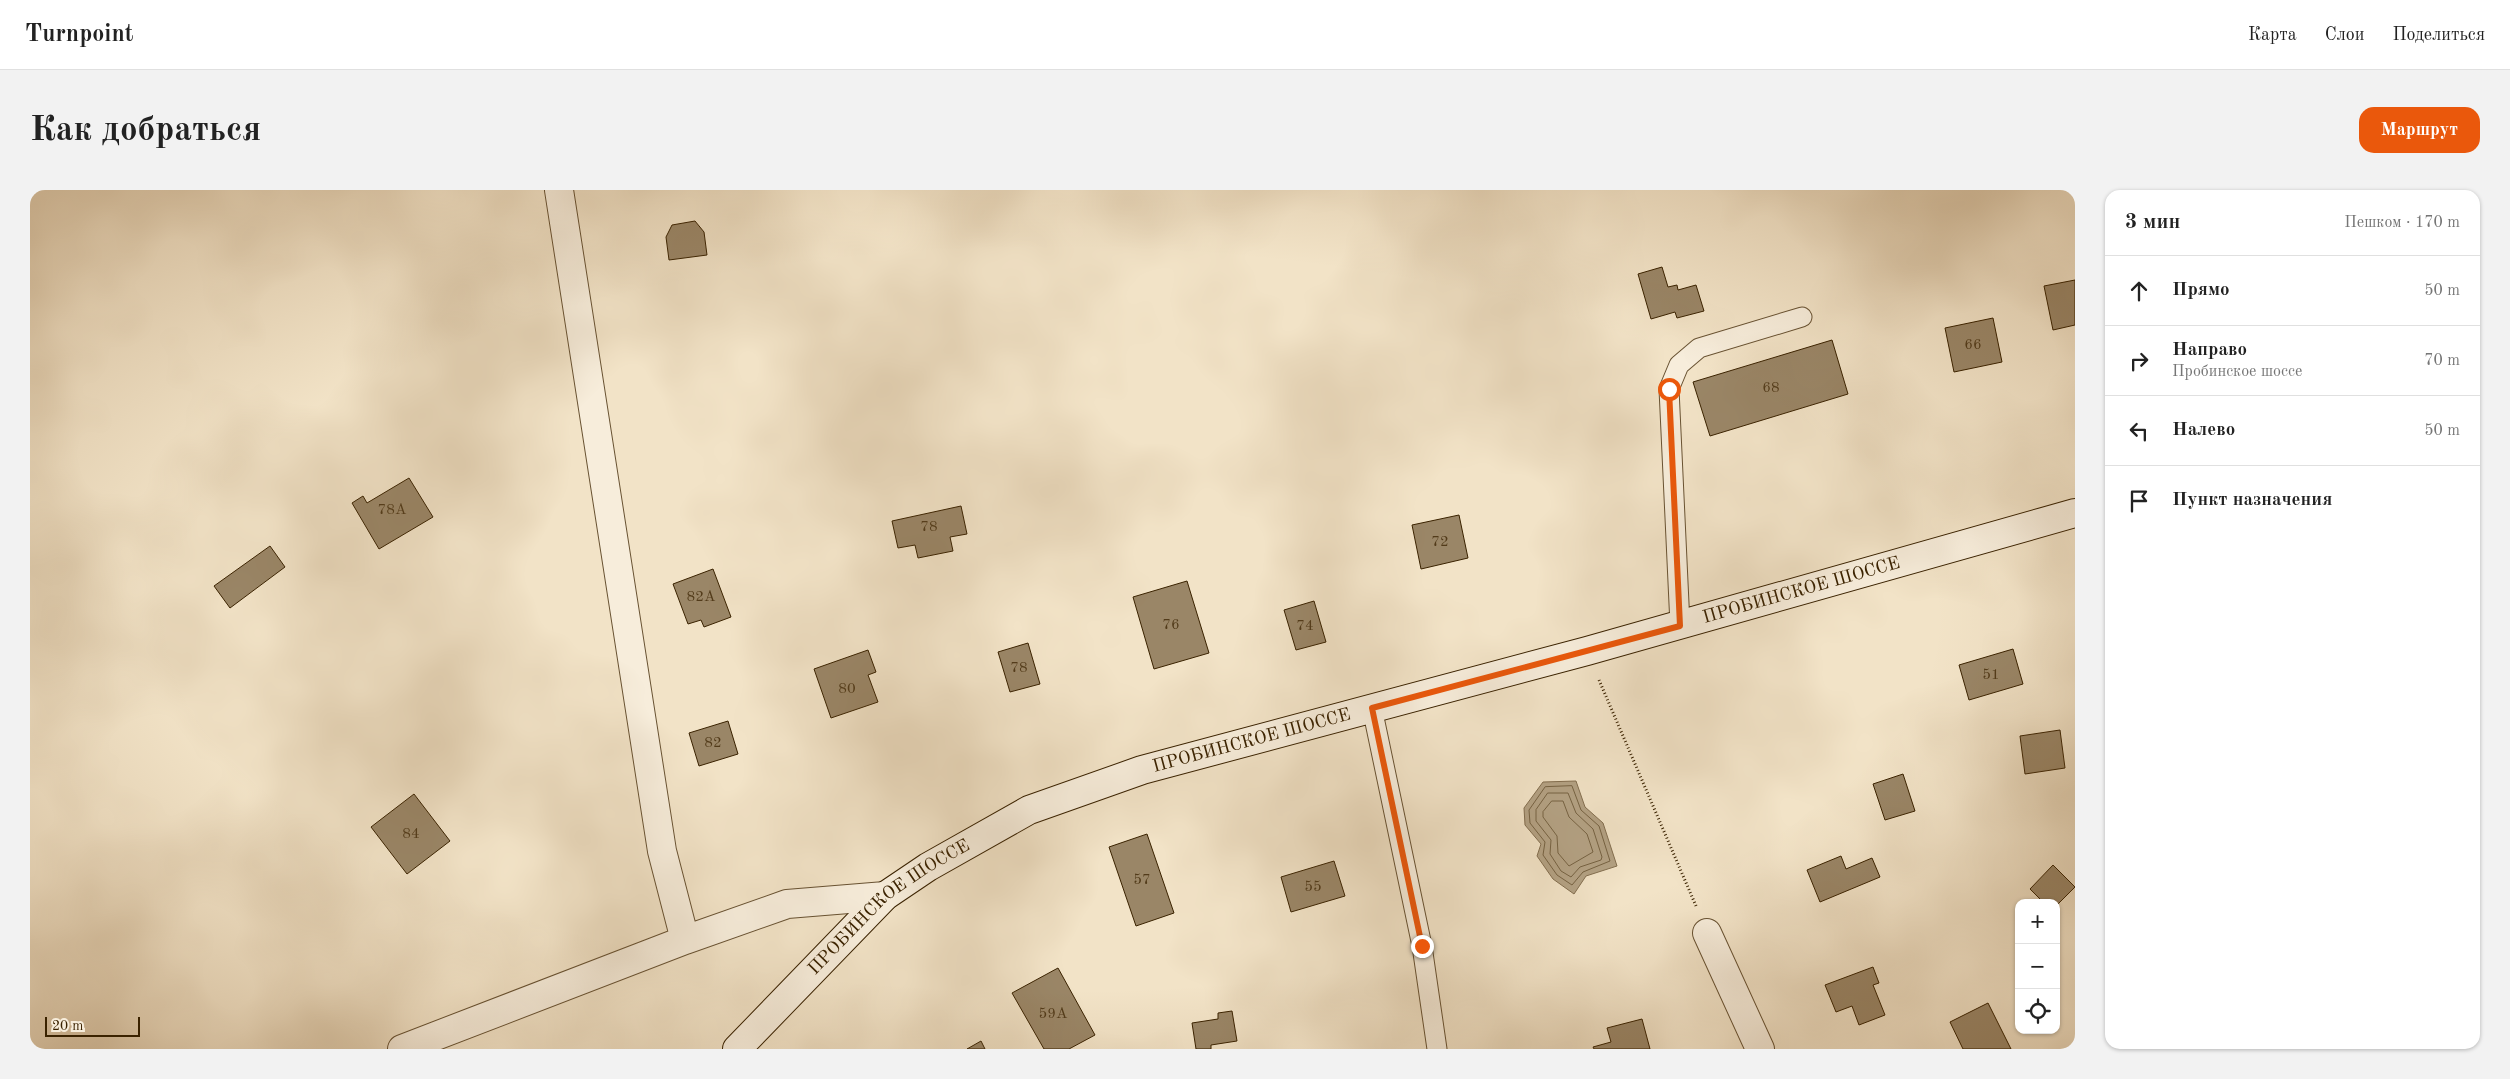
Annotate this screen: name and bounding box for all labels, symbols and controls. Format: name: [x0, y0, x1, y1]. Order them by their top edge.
text: Turnpoint: [25, 23, 133, 47]
text: Карта: [2248, 26, 2297, 44]
text: Слои: [2325, 26, 2364, 44]
text: Поделиться: [2392, 26, 2485, 44]
button: Маршрут: [2359, 107, 2480, 153]
text: Как добраться: [30, 113, 261, 148]
text: 3 мин: [2125, 212, 2180, 233]
text: Пешком · 170 m: [2344, 215, 2460, 231]
icon: ahead: [2125, 277, 2153, 305]
text: Прямо: [2172, 281, 2230, 300]
text: 50 m: [2424, 283, 2460, 299]
house number: 66: [1964, 338, 1982, 353]
text: Направо: [2172, 341, 2247, 360]
icon: right: [2125, 347, 2153, 375]
text: 70 m: [2424, 353, 2460, 369]
text: Пробинское шоссе: [2172, 364, 2302, 380]
route start: [1658, 378, 1681, 401]
house number: 68: [1762, 381, 1780, 396]
icon: left: [2125, 417, 2153, 445]
text: Налево: [2172, 421, 2235, 440]
text: 50 m: [2424, 423, 2460, 439]
icon: arrive: [2125, 487, 2153, 515]
text: Пункт назначения: [2172, 491, 2332, 510]
house number: 78А: [378, 503, 407, 518]
house number: 78: [920, 520, 938, 535]
house number: 72: [1431, 535, 1449, 550]
street label: ПРОБИНСКОЕ ШОССЕ: [1701, 554, 1902, 627]
house number: 82А: [687, 590, 716, 605]
house number: 76: [1162, 618, 1180, 633]
house number: 74: [1296, 619, 1314, 634]
house number: 78: [1010, 661, 1028, 676]
house number: 51: [1982, 668, 2000, 683]
house number: 80: [838, 682, 856, 697]
street label: ПРОБИНСКОЕ ШОССЕ: [1151, 706, 1352, 776]
house number: 82: [704, 736, 722, 751]
house number: 84: [402, 827, 420, 842]
street label: ПРОБИНСКОЕ ШОССЕ: [805, 836, 973, 978]
house number: 57: [1133, 873, 1151, 888]
house number: 55: [1304, 880, 1322, 895]
map controls: [2015, 899, 2060, 1034]
button: +: [2015, 899, 2060, 944]
route end: [1411, 935, 1434, 958]
button: −: [2015, 944, 2060, 989]
button: locate: [2015, 989, 2060, 1034]
house number: 59А: [1039, 1007, 1068, 1022]
scale bar: [45, 1014, 140, 1037]
text: 20 m: [52, 1019, 83, 1033]

